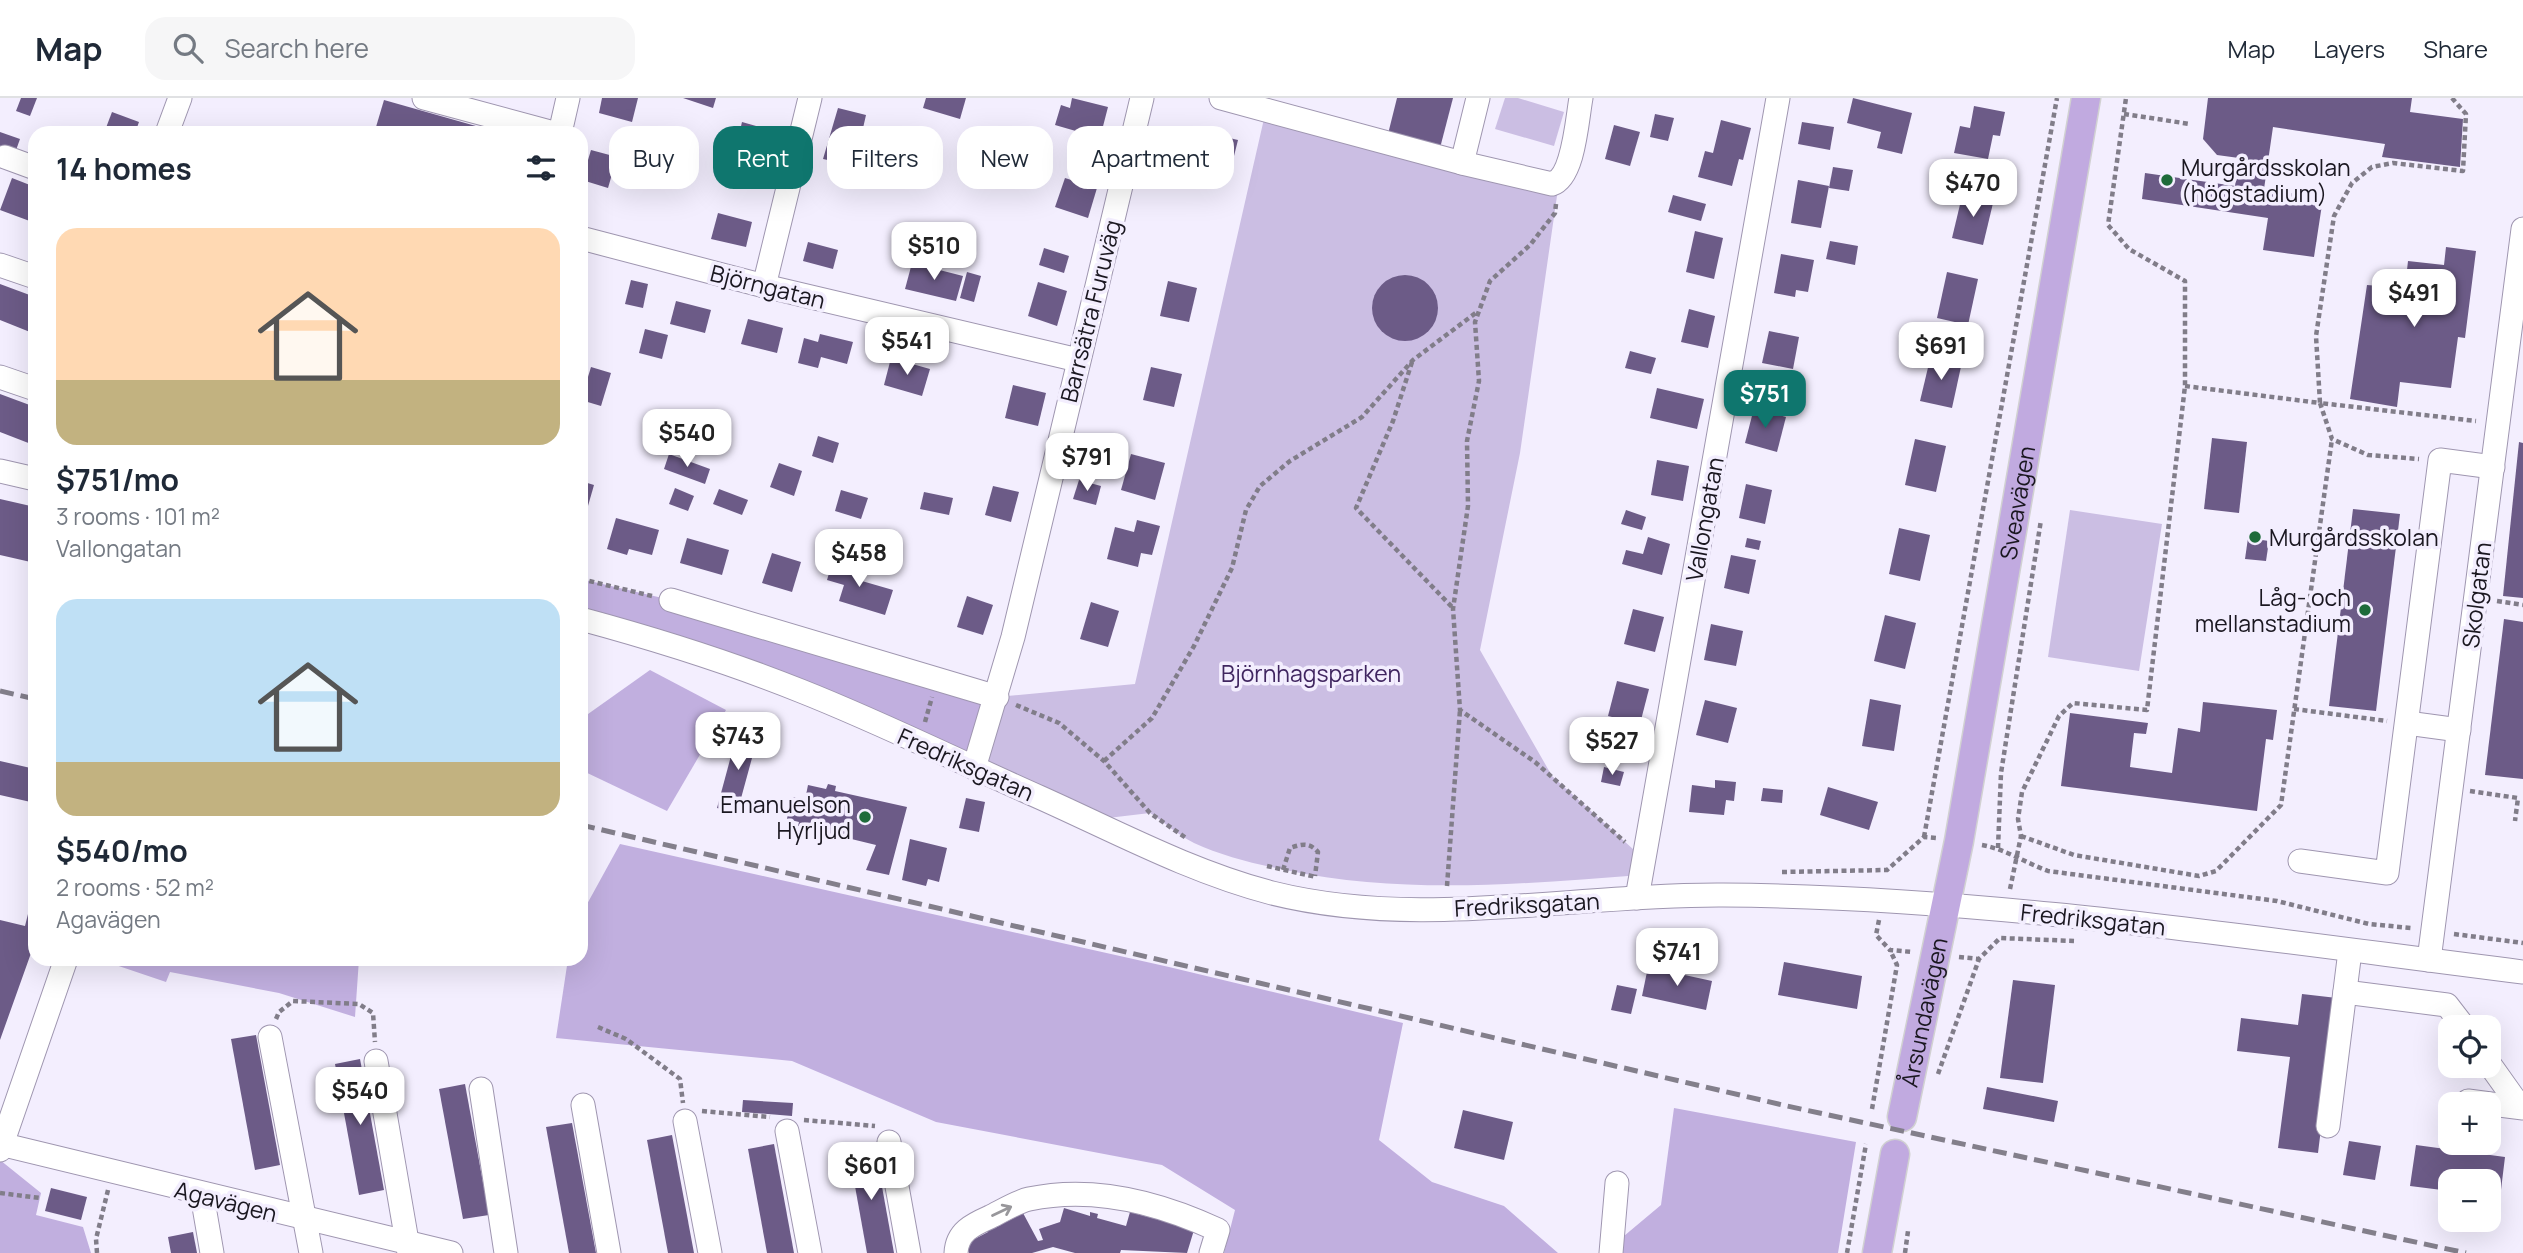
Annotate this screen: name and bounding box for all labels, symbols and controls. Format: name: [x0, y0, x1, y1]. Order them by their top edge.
search box: [145, 17, 635, 80]
text: Map: [35, 26, 103, 71]
icon: search: [169, 29, 207, 67]
text: Search here: [225, 30, 369, 66]
text: Map: [2228, 32, 2275, 65]
text: Layers: [2313, 32, 2385, 65]
text: Share: [2423, 32, 2488, 65]
chip: Buy: [609, 126, 699, 189]
chip: Rent: [713, 126, 813, 189]
chip: Filters: [827, 126, 943, 189]
chip: New: [957, 126, 1053, 189]
chip: Apartment: [1067, 126, 1234, 189]
text: 14 homes: [56, 148, 192, 189]
icon: filters: [522, 149, 560, 187]
place label: Murgårdsskolan (högstadium): [2181, 151, 2351, 209]
pin: $470: [1932, 159, 2014, 219]
text: $470: [1945, 166, 2001, 198]
marker: Murgårdsskolan (högstadium): [2159, 172, 2175, 188]
street label: Barrsätra Furuväg: [1052, 216, 1128, 406]
pin: $510: [893, 222, 975, 282]
text: $510: [907, 229, 961, 261]
street label: Björngatan: [707, 256, 829, 316]
pin: $491: [2373, 270, 2455, 329]
icon: home: [245, 273, 371, 399]
text: $491: [2388, 276, 2440, 308]
pin: $541: [866, 317, 948, 377]
pin: $691: [1900, 322, 1982, 382]
text: $541: [881, 324, 933, 356]
text: $691: [1915, 329, 1967, 361]
pin: $751: [1724, 370, 1806, 430]
text: $751: [1740, 377, 1790, 409]
pin: $540: [646, 410, 728, 469]
text: $540: [658, 416, 716, 448]
pin: $791: [1046, 434, 1128, 493]
text: $791: [1061, 440, 1113, 472]
street label: Sveavägen: [1991, 443, 2042, 562]
street label: Vallongatan: [1677, 454, 1731, 584]
text: $751/mo: [56, 459, 179, 500]
text: 3 rooms · 101 m²: [56, 500, 220, 532]
place label: Murgårdsskolan: [2269, 521, 2439, 553]
marker: Murgårdsskolan: [2247, 529, 2263, 545]
pin: $458: [818, 530, 900, 589]
text: Vallongatan: [56, 532, 182, 564]
text: $458: [831, 536, 887, 568]
street label: Skolgatan: [2454, 540, 2498, 650]
place label: Låg- och mellanstadium: [2195, 581, 2351, 639]
marker: Låg- och mellanstadium: [2357, 602, 2373, 618]
icon: home: [245, 644, 371, 770]
park label: Björnhagsparken: [1221, 657, 1401, 689]
pin: $743: [697, 712, 779, 772]
pin: $527: [1571, 718, 1653, 777]
text: $743: [711, 719, 765, 751]
street label: Fredriksgatan: [893, 720, 1039, 808]
text: $527: [1585, 724, 1639, 756]
place label: Emanuelson Hyrljud: [720, 788, 851, 846]
marker: Emanuelson Hyrljud: [857, 809, 873, 825]
text: $540/mo: [56, 830, 188, 871]
text: 2 rooms · 52 m²: [56, 871, 214, 903]
street label: Fredriksgatan: [1453, 884, 1601, 924]
street label: Fredriksgatan: [2019, 895, 2167, 943]
text: Agavägen: [56, 903, 161, 935]
pin: $741: [1636, 928, 1718, 988]
text: $741: [1652, 935, 1702, 967]
street label: Årsundavägen: [1893, 935, 1955, 1090]
map controls: [2438, 1015, 2501, 1232]
button: locate: [2438, 1015, 2501, 1078]
pin: $540: [319, 1068, 401, 1127]
text: $540: [331, 1074, 389, 1106]
button: +: [2438, 1092, 2501, 1155]
pin: $601: [830, 1142, 912, 1202]
text: $601: [844, 1149, 898, 1181]
button: −: [2438, 1169, 2501, 1232]
street label: Agavägen: [171, 1173, 281, 1229]
one-way arrow: [991, 1204, 1013, 1217]

